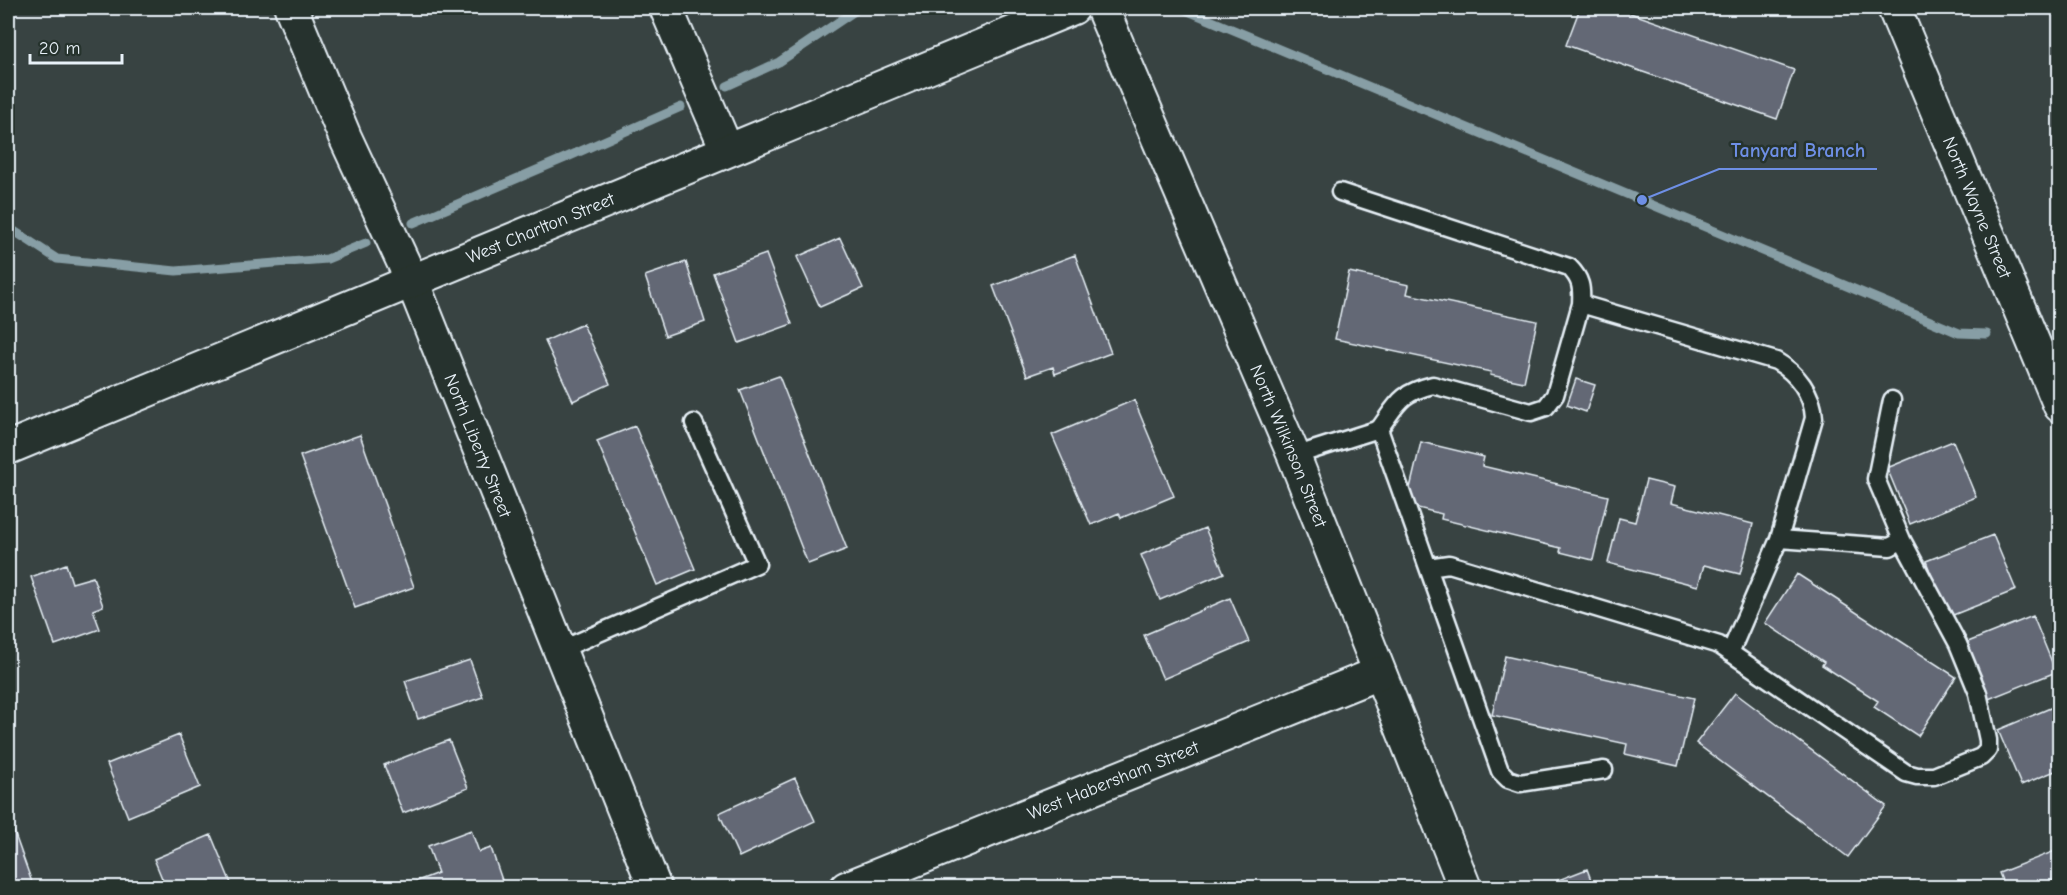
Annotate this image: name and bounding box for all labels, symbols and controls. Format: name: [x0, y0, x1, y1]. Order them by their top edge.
scale bar: [30, 27, 122, 65]
text: 20 m: [39, 38, 80, 59]
callout: Tanyard Branch: [1719, 131, 1877, 169]
street label: North Wayne Street: [1938, 134, 2016, 282]
text: Tanyard Branch: [1731, 139, 1865, 162]
street label: West Charlton Street: [463, 188, 619, 268]
street label: North Wilkinson Street: [1245, 362, 1331, 531]
street label: North Liberty Street: [439, 371, 516, 521]
street label: West Habersham Street: [1025, 736, 1203, 825]

